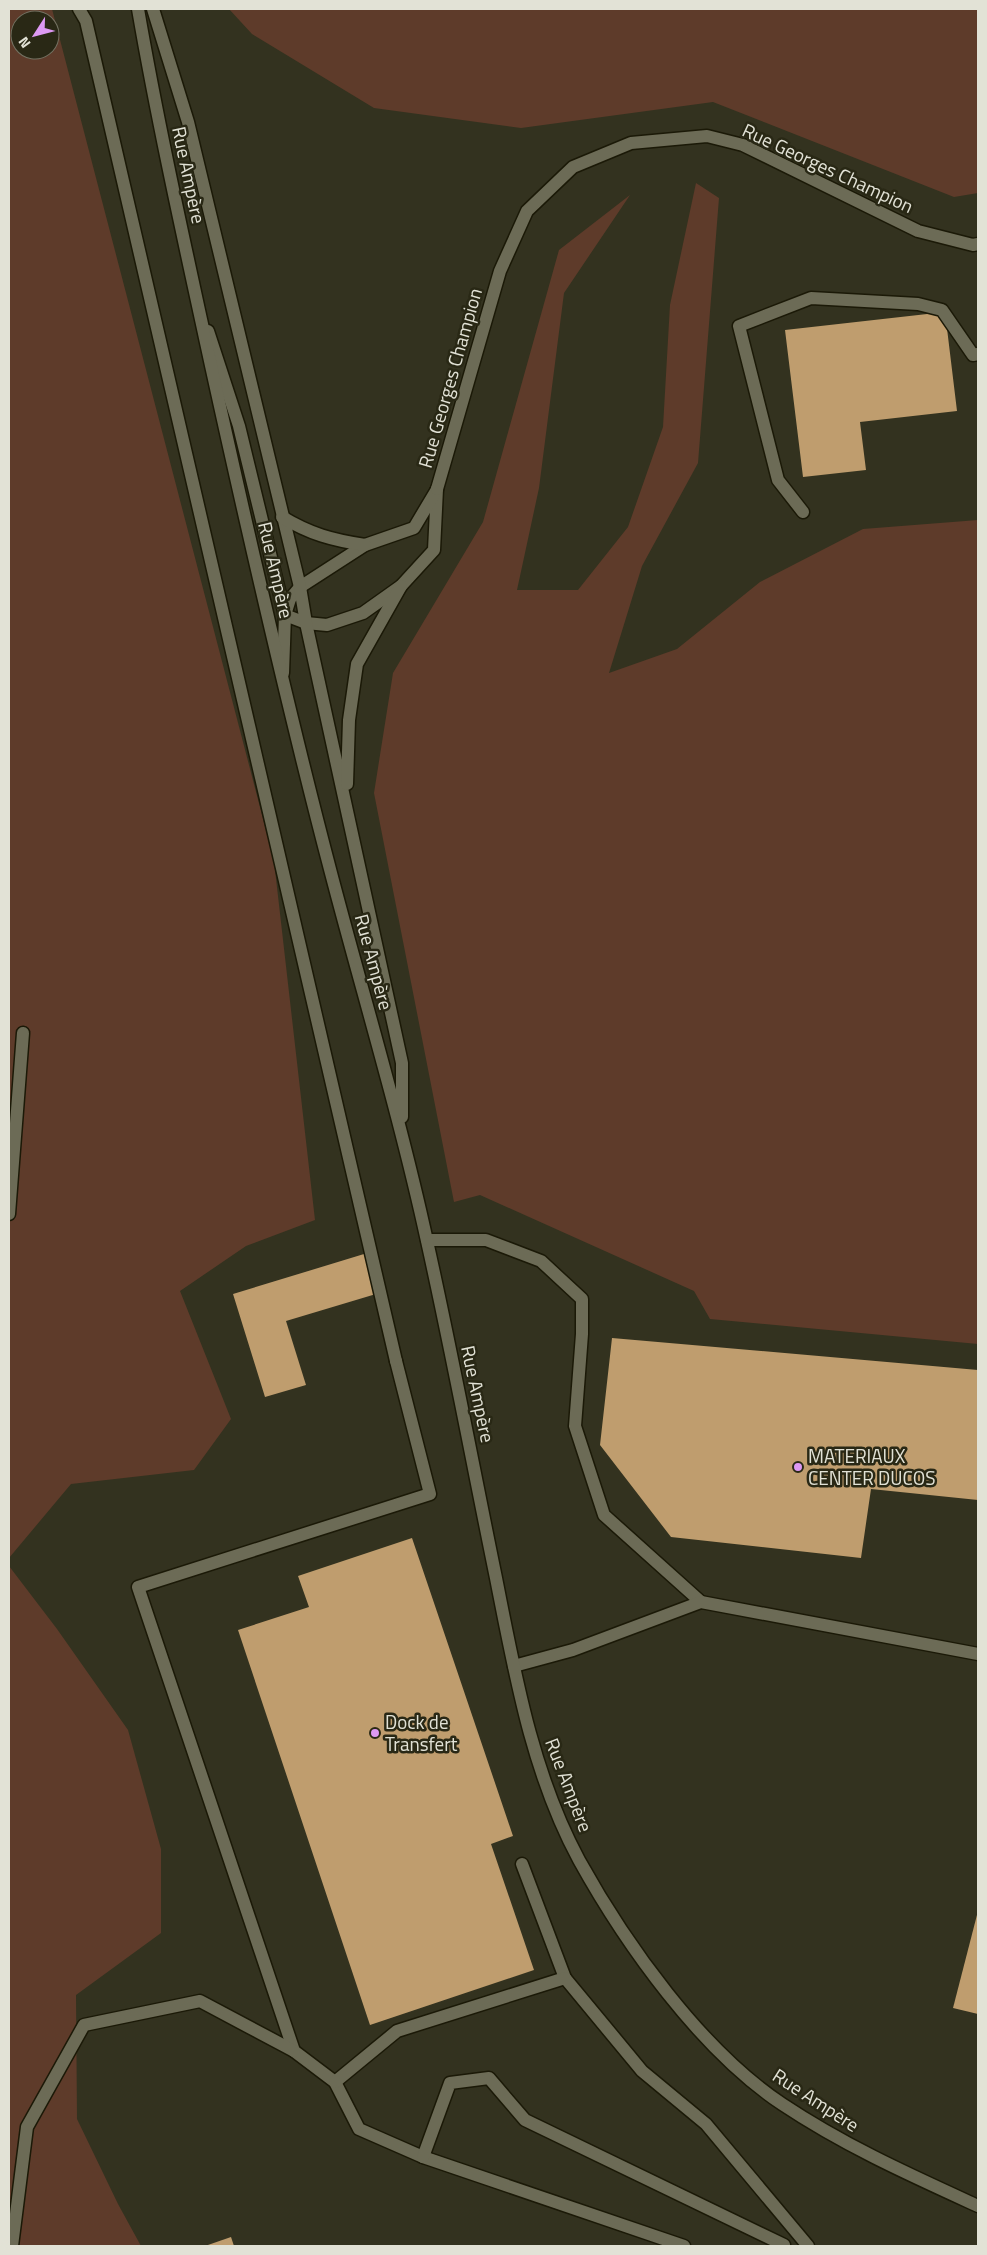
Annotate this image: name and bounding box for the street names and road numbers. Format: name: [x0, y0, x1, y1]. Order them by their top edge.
street label: Rue Georges Champion: [738, 115, 919, 220]
street label: Rue Ampère: [165, 124, 214, 226]
street label: Rue Georges Champion: [410, 284, 489, 471]
street label: Rue Ampère: [251, 519, 302, 621]
street label: Rue Ampère: [348, 911, 401, 1013]
street label: Rue Ampère: [454, 1343, 503, 1445]
street label: Rue Ampère: [538, 1734, 601, 1836]
street label: Rue Ampère: [767, 2061, 865, 2139]

